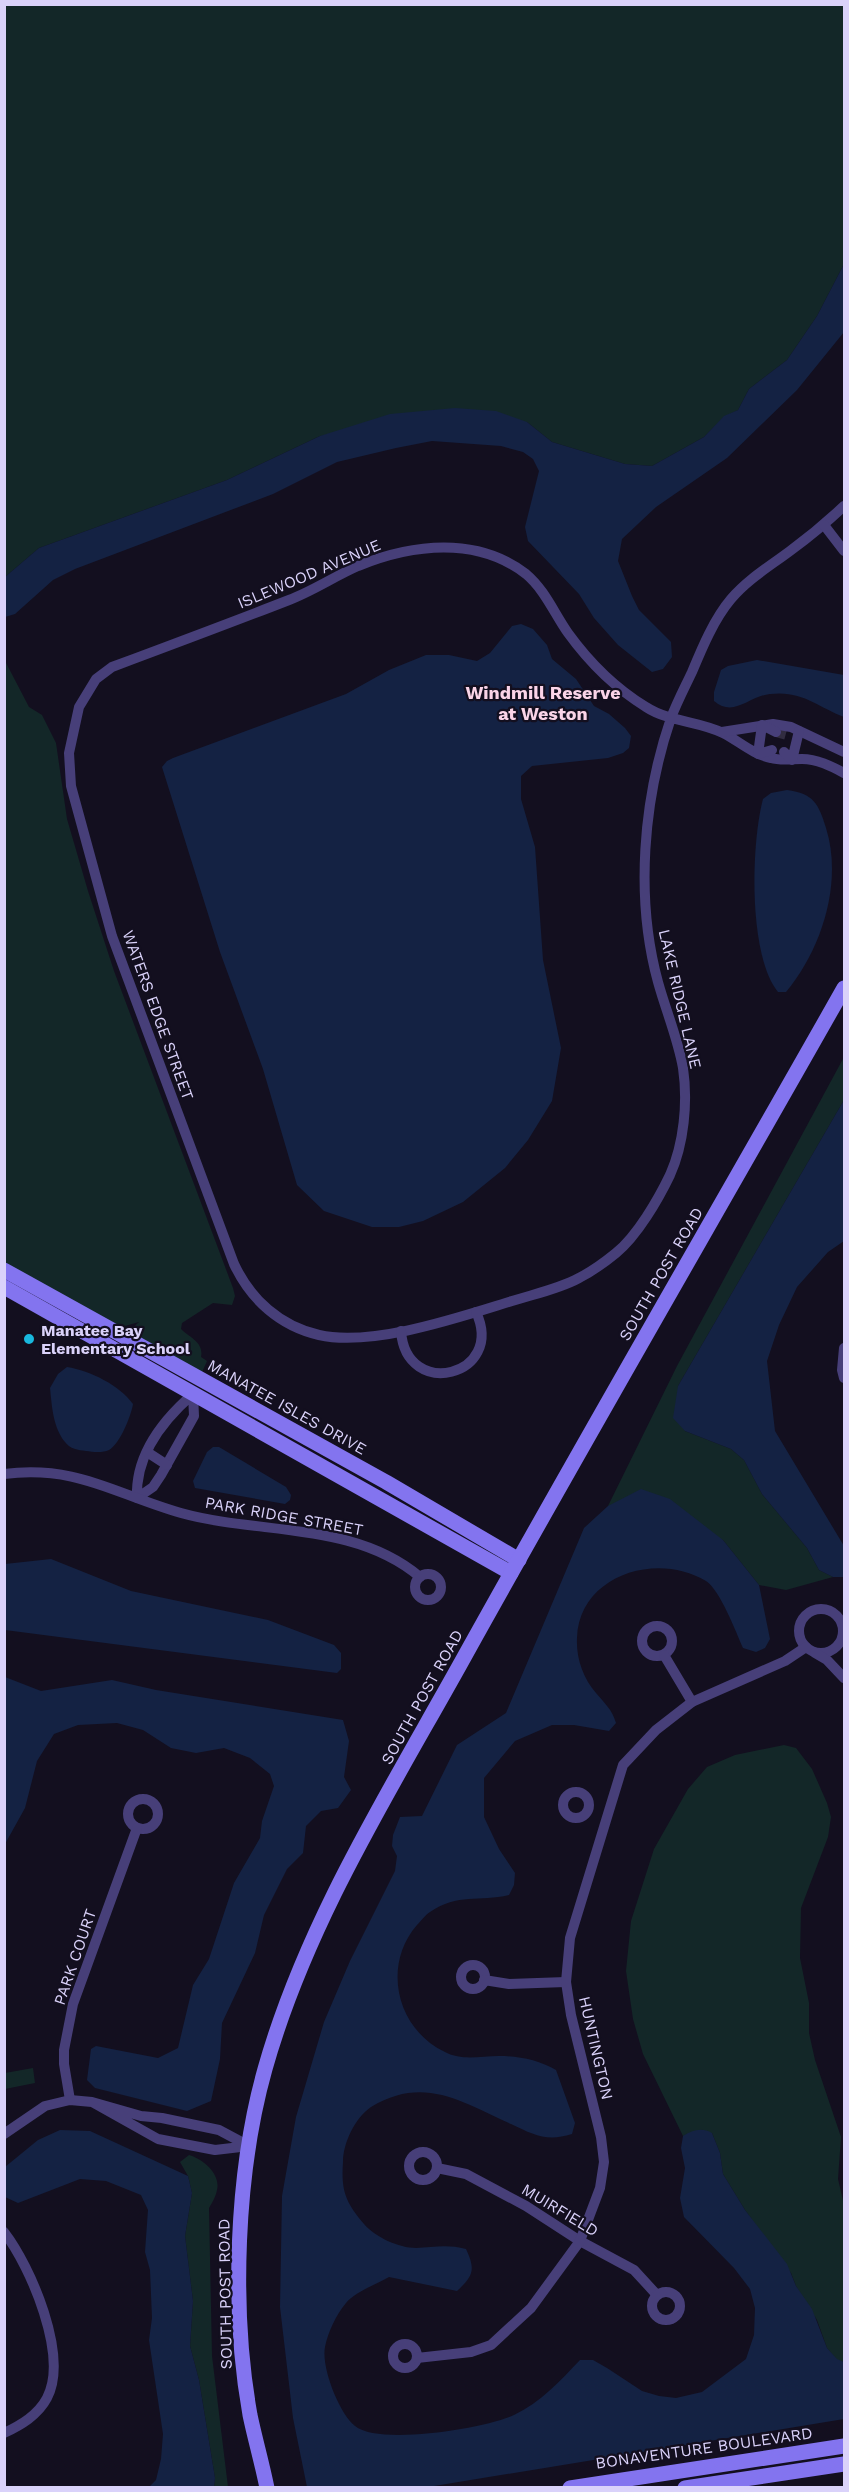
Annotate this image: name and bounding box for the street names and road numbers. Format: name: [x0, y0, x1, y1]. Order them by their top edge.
street label: ISLEWOOD AVENUE: [235, 535, 383, 613]
street label: LAKE RIDGE LANE: [655, 927, 705, 1071]
street label: WATERS EDGE STREET: [118, 928, 198, 1103]
street label: SOUTH POST ROAD: [615, 1204, 707, 1344]
street label: MANATEE ISLES DRIVE: [204, 1355, 370, 1459]
street label: PARK RIDGE STREET: [203, 1493, 365, 1539]
street label: SOUTH POST ROAD: [377, 1626, 467, 1768]
street label: PARK COURT: [50, 1906, 100, 2007]
street label: HUNTINGTON: [575, 1994, 617, 2102]
street label: MUIRFIELD: [518, 2180, 602, 2240]
street label: SOUTH POST ROAD: [214, 2218, 236, 2370]
street label: BONAVENTURE BOULEVARD: [594, 2423, 814, 2473]

